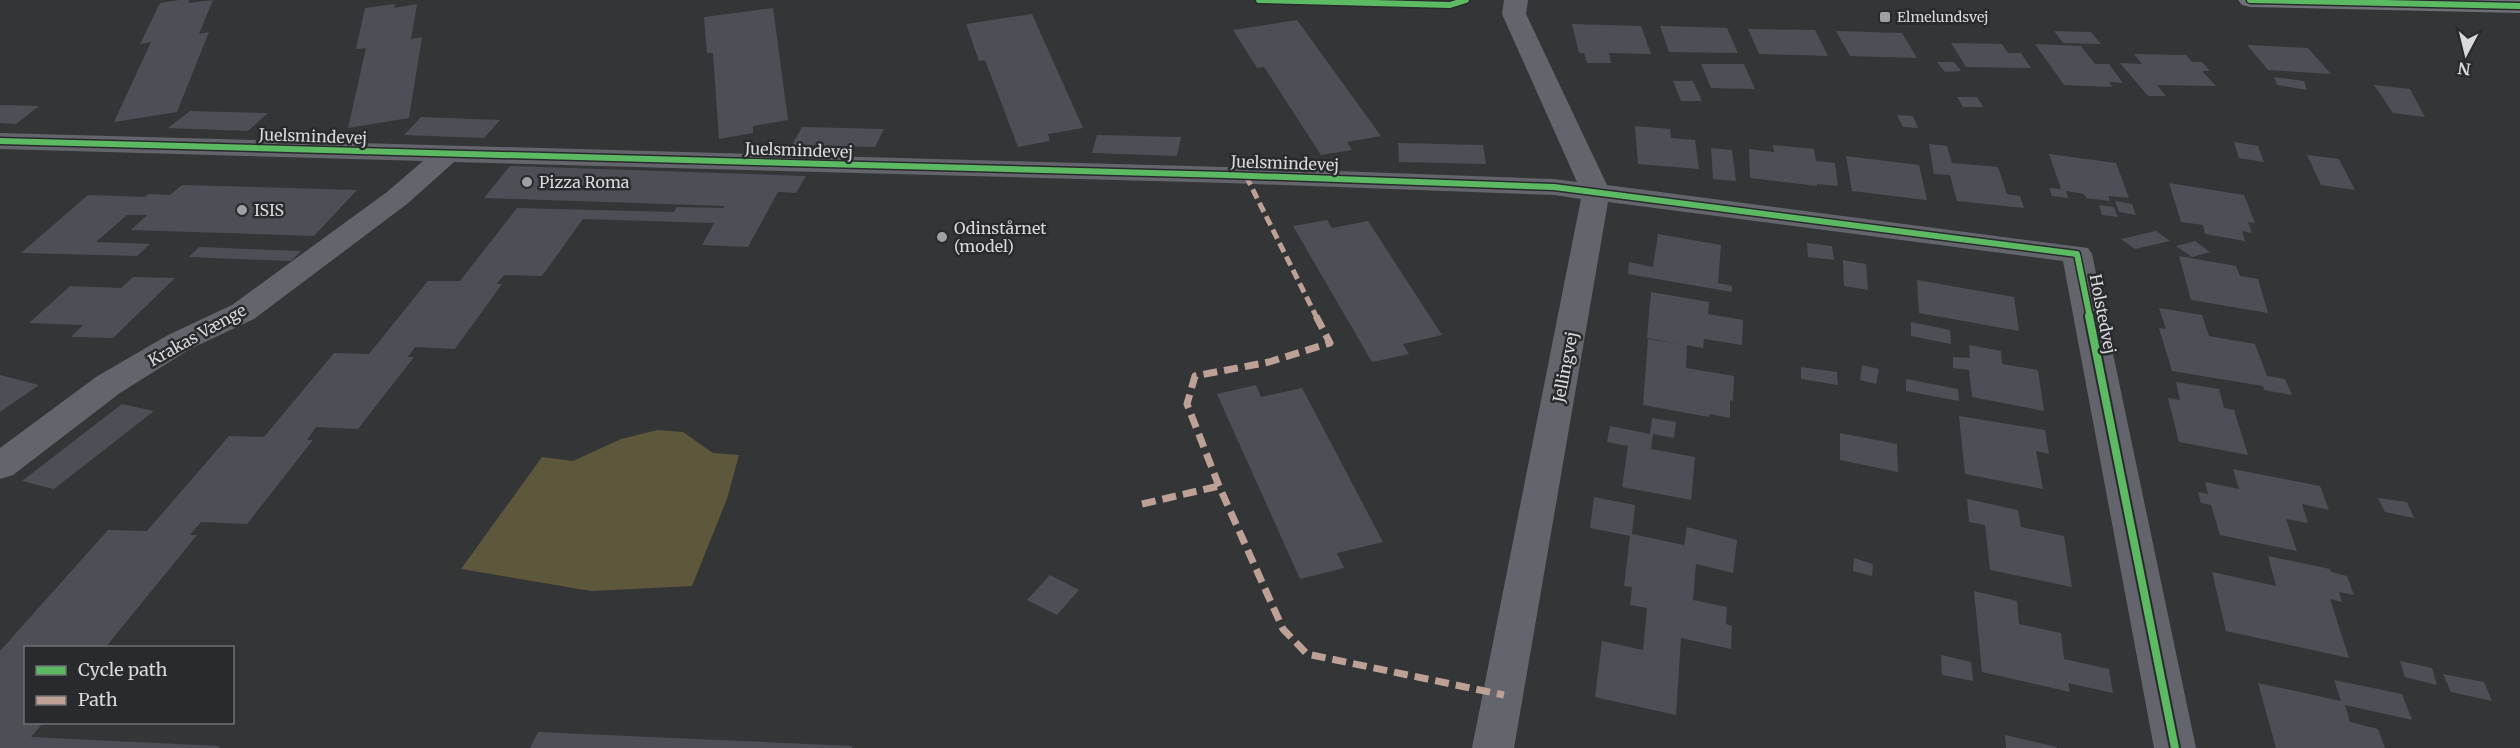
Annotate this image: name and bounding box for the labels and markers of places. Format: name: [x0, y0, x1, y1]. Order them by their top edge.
place label: Elmelundsvej: [1897, 8, 1989, 26]
marker: Elmelundsvej: [1878, 10, 1892, 24]
place label: Pizza Roma: [539, 172, 630, 192]
marker: Pizza Roma: [520, 175, 534, 189]
place label: ISIS: [254, 200, 284, 220]
marker: ISIS: [235, 203, 249, 217]
place label: Odinstårnet (model): [954, 218, 1047, 256]
marker: Odinstårnet (model): [935, 230, 949, 244]

